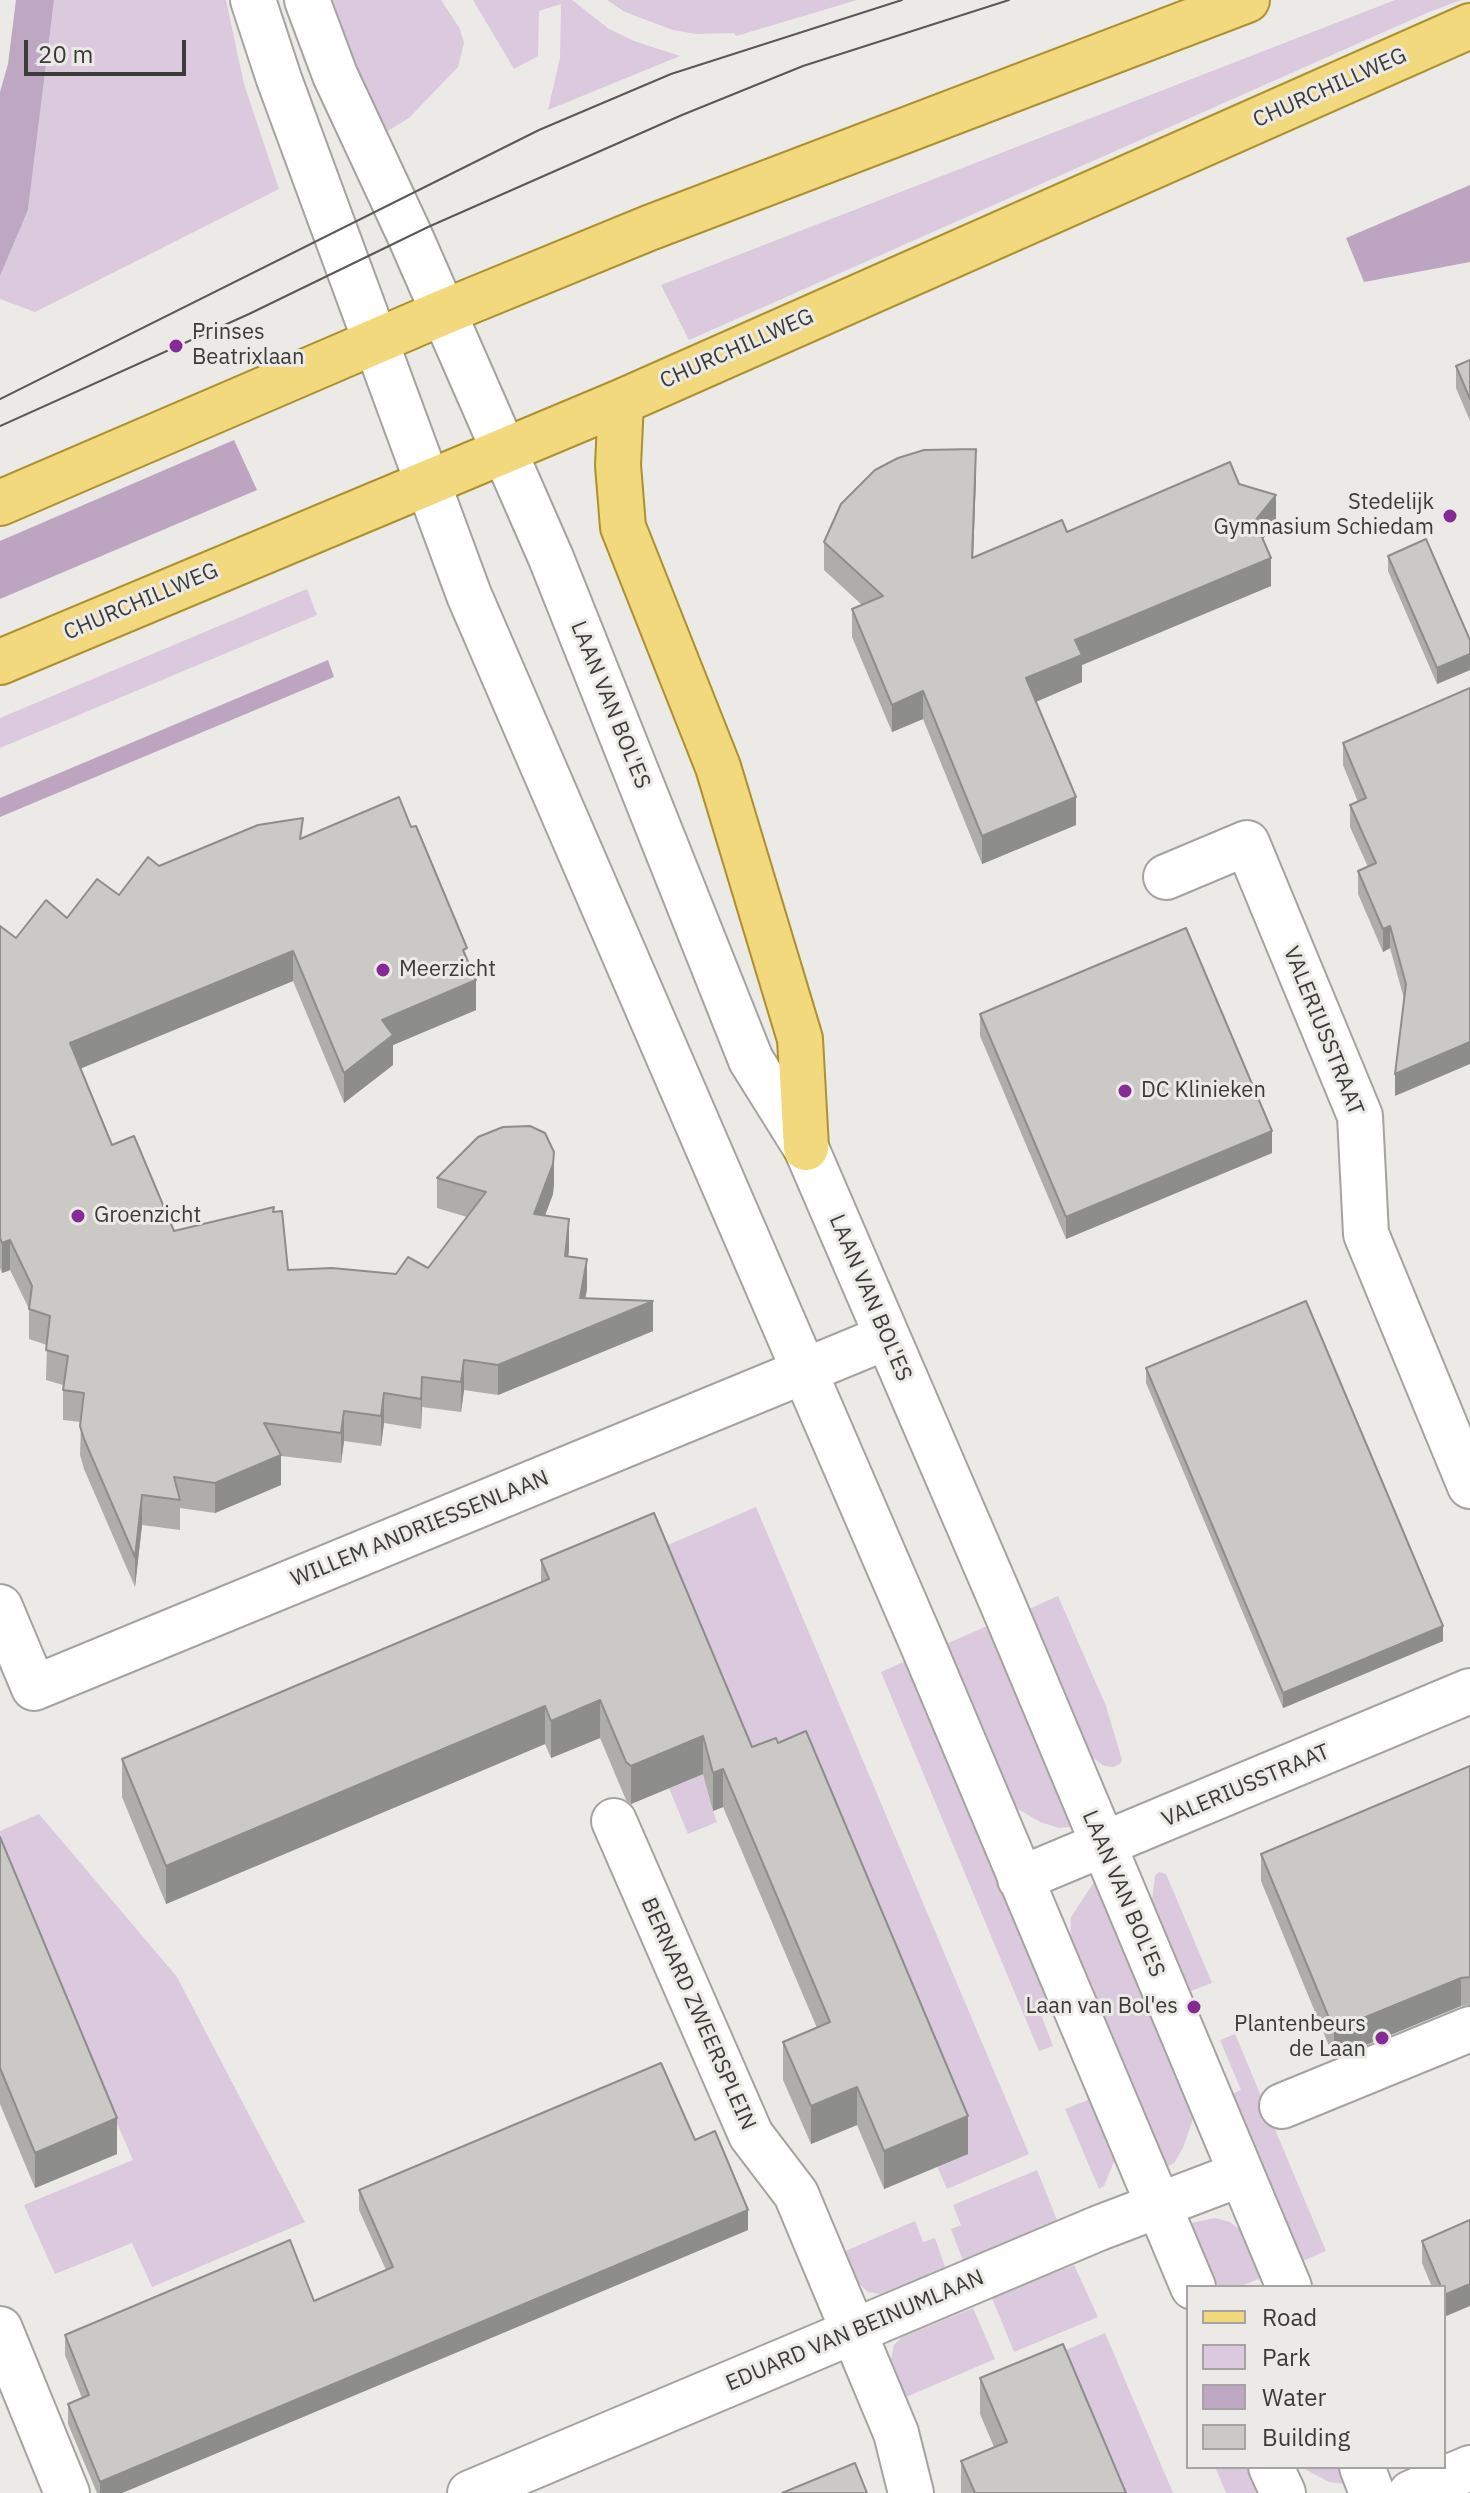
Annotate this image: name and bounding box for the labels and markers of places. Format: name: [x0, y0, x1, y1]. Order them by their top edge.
place label: Prinses Beatrixlaan: [192, 320, 305, 372]
marker: Prinses Beatrixlaan: [167, 337, 185, 355]
place label: Stedelijk Gymnasium Schiedam: [1214, 490, 1434, 542]
marker: Stedelijk Gymnasium Schiedam: [1441, 507, 1459, 525]
place label: Meerzicht: [399, 957, 496, 983]
marker: Meerzicht: [374, 961, 392, 979]
place label: DC Klinieken: [1141, 1078, 1266, 1104]
marker: DC Klinieken: [1116, 1082, 1134, 1100]
place label: Groenzicht: [94, 1203, 201, 1229]
marker: Groenzicht: [69, 1207, 87, 1225]
place label: Laan van Bol'es: [1025, 1994, 1178, 2020]
marker: Laan van Bol'es: [1185, 1998, 1203, 2016]
place label: Plantenbeurs de Laan: [1234, 2012, 1366, 2064]
marker: Plantenbeurs de Laan: [1373, 2029, 1391, 2047]

